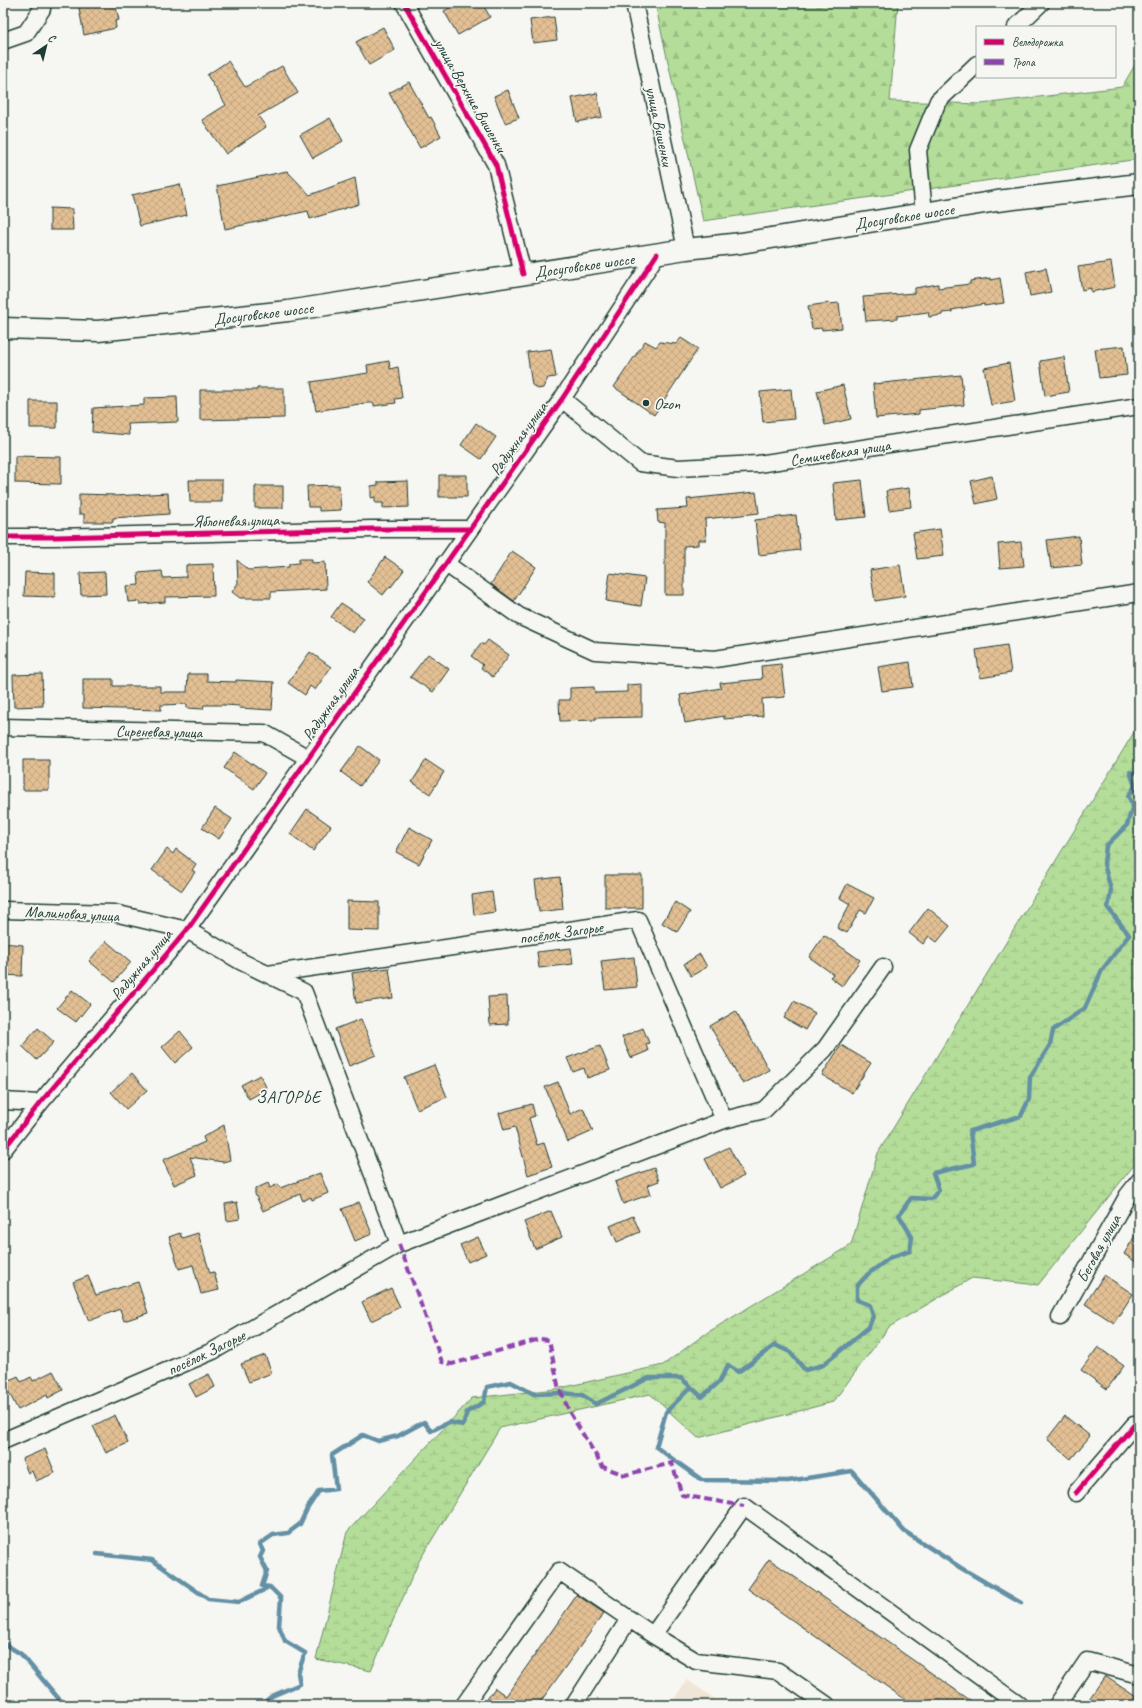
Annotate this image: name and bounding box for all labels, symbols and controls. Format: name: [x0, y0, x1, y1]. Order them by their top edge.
north arrow: [26, 26, 66, 66]
legend: [976, 26, 1116, 78]
text: С: [46, 31, 59, 46]
street label: улица Верхние Вишенки: [429, 34, 512, 157]
text: Велодорожка: [1012, 34, 1064, 50]
text: Тропа: [1012, 54, 1036, 70]
street label: улица Вишенки: [641, 84, 677, 169]
street label: Досуговское шоссе: [853, 199, 957, 235]
street label: Досуговское шоссе: [533, 249, 637, 283]
street label: Досуговское шоссе: [212, 298, 316, 330]
place label: Ozon: [654, 394, 681, 414]
street label: Радужная улица: [486, 397, 553, 479]
marker: Ozon: [641, 398, 651, 408]
street label: Семичевская улица: [789, 435, 893, 471]
street label: Яблоневая улица: [193, 510, 280, 532]
street label: Радужная улица: [298, 662, 364, 744]
street label: Сиреневая улица: [116, 721, 204, 743]
street label: Малиновая улица: [24, 902, 121, 927]
street label: посёлок Загорье: [518, 917, 606, 949]
street label: Радужная улица: [107, 925, 178, 1004]
district label: ЗАГОРЬЕ: [256, 1087, 322, 1108]
street label: Беговая улица: [1072, 1210, 1126, 1286]
street label: посёлок Загорье: [164, 1325, 250, 1380]

